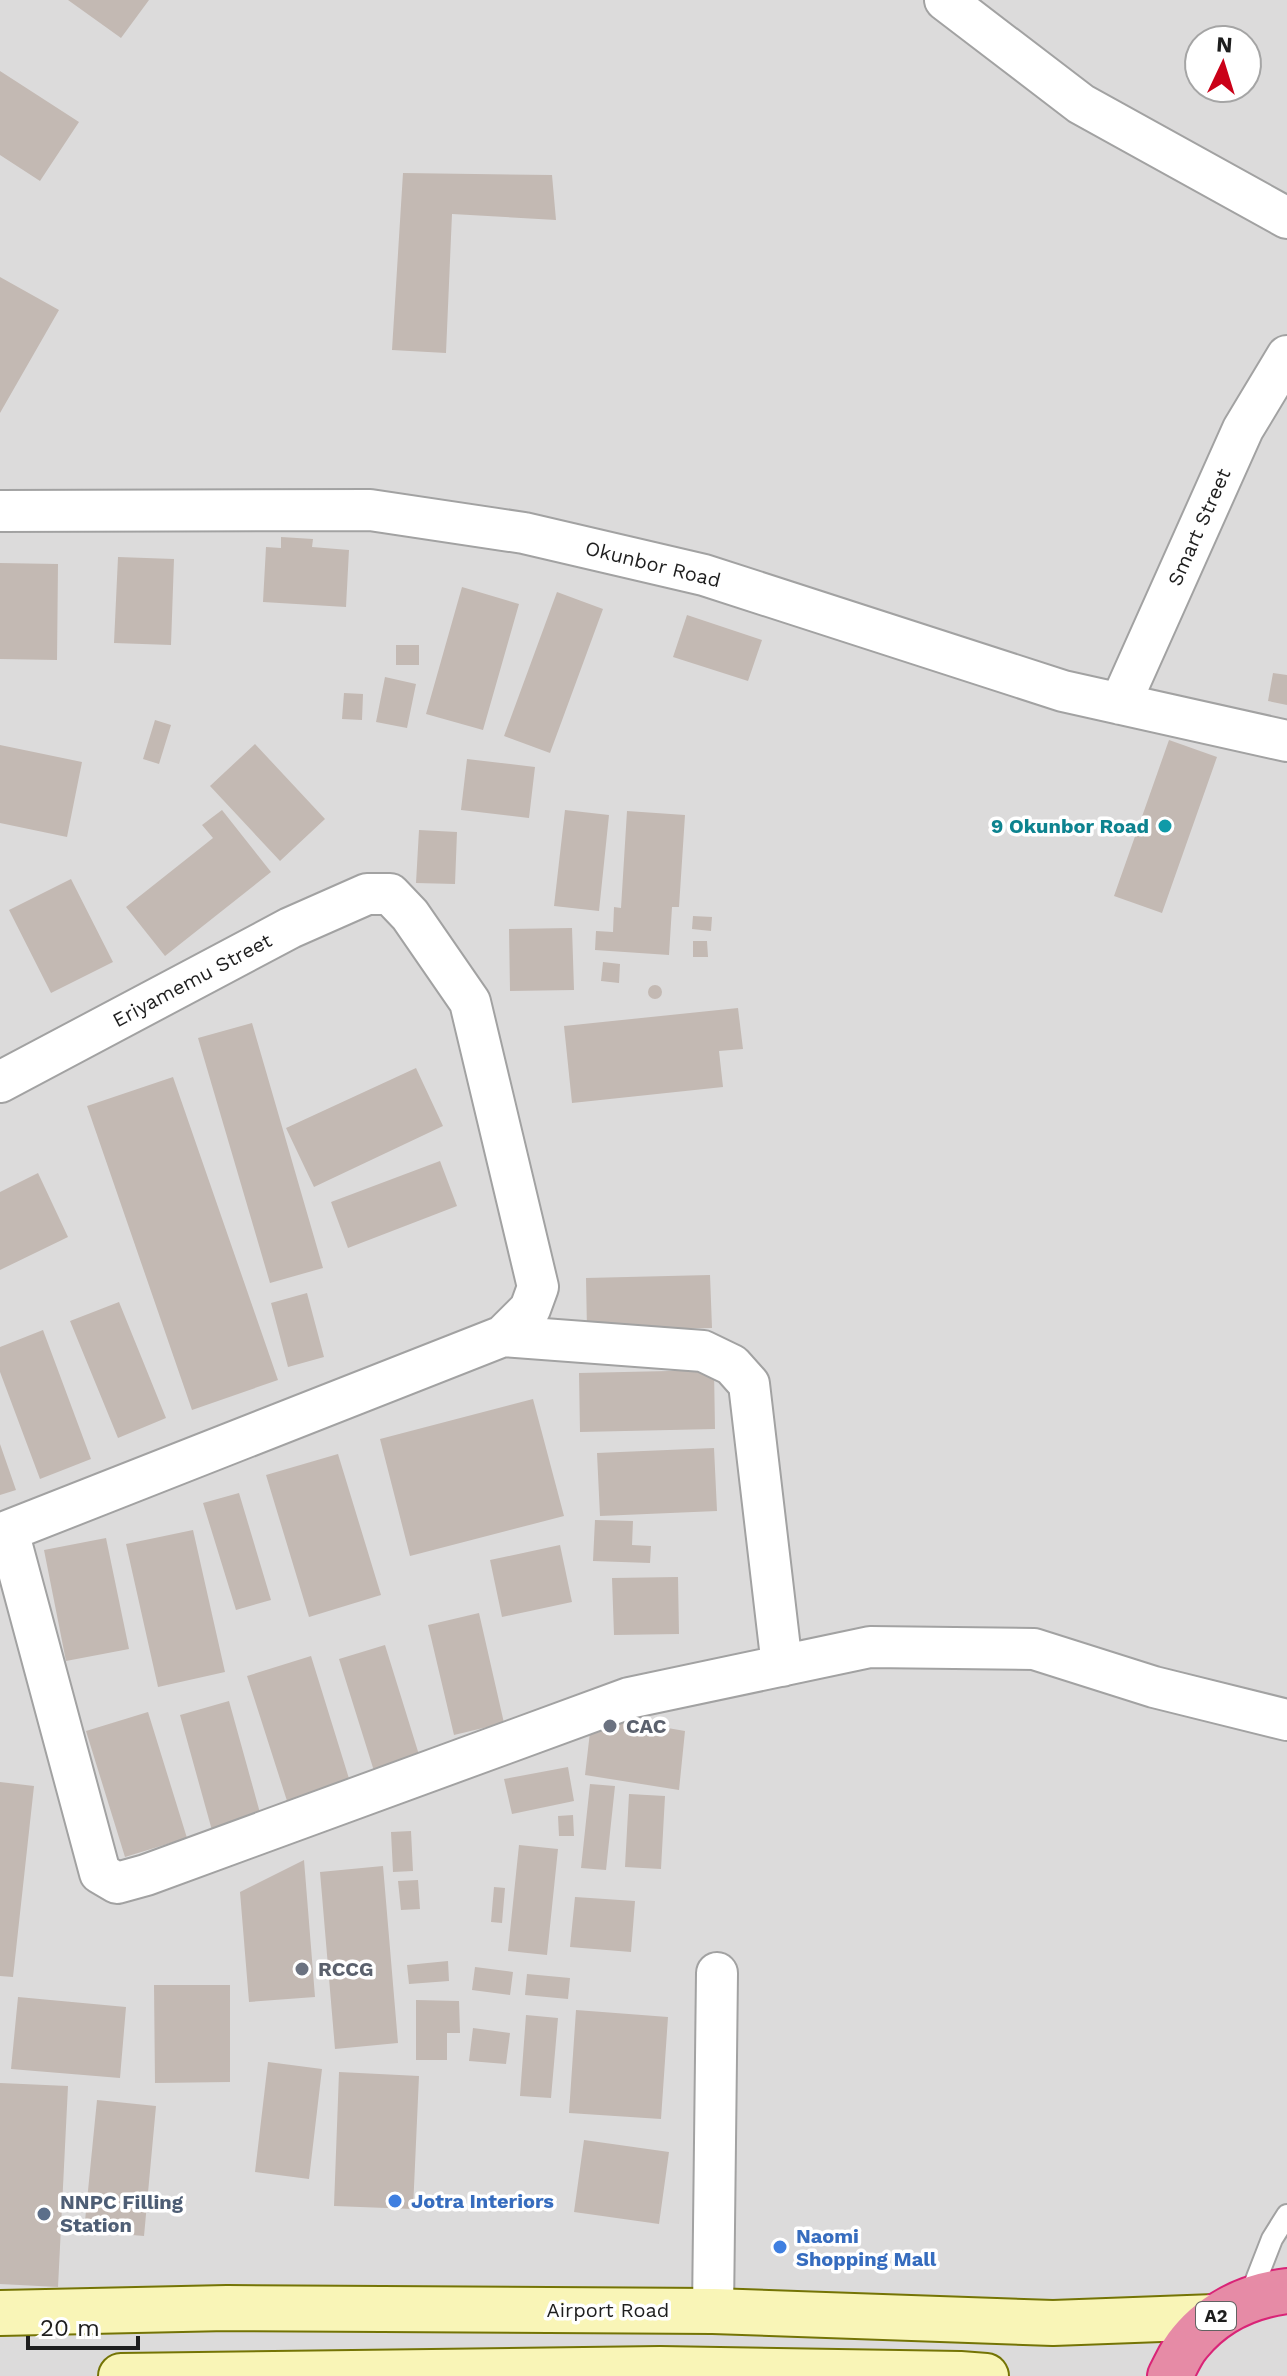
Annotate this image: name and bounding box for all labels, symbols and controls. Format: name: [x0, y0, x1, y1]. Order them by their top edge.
north arrow: [1183, 24, 1263, 104]
text: N: [1215, 32, 1233, 58]
street label: Smart Street: [1162, 464, 1236, 589]
street label: Okunbor Road: [583, 536, 723, 592]
place label: 9 Okunbor Road: [991, 814, 1149, 838]
marker: 9 Okunbor Road: [1156, 817, 1174, 835]
street label: Eriyamemu Street: [108, 928, 276, 1032]
place label: CAC: [626, 1714, 667, 1738]
marker: CAC: [601, 1717, 619, 1735]
place label: RCCG: [318, 1957, 373, 1981]
marker: RCCG: [293, 1960, 311, 1978]
place label: Jotra Interiors: [411, 2189, 554, 2213]
place label: NNPC Filling Station: [60, 2190, 184, 2237]
marker: Jotra Interiors: [386, 2192, 404, 2210]
marker: NNPC Filling Station: [35, 2205, 53, 2223]
place label: Naomi Shopping Mall: [796, 2224, 937, 2271]
marker: Naomi Shopping Mall: [771, 2238, 789, 2256]
street label: Airport Road: [547, 2298, 669, 2322]
scale bar: [28, 2300, 138, 2350]
road number: A2: [1196, 2302, 1236, 2330]
text: 20 m: [40, 2314, 100, 2342]

